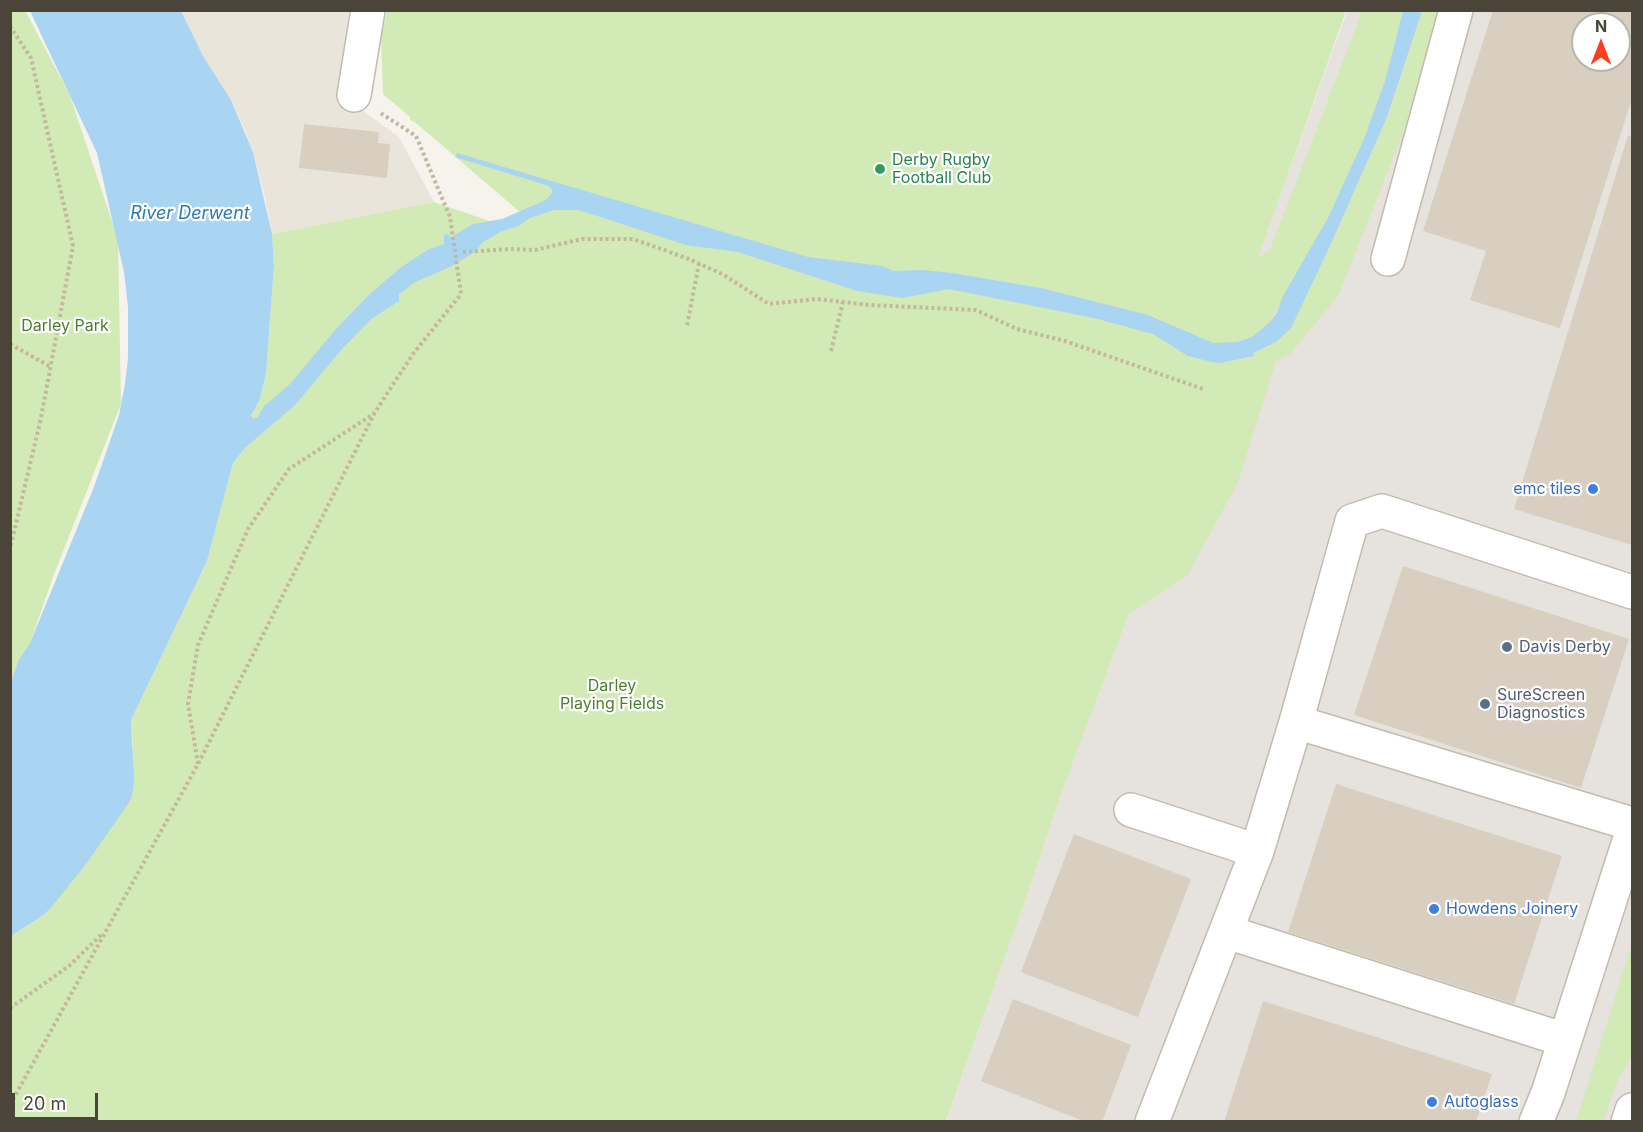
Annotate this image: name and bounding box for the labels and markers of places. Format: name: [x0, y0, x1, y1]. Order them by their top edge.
place label: Derby Rugby Football Club: [892, 150, 991, 188]
marker: Derby Rugby Football Club: [873, 162, 887, 176]
place label: emc tiles: [1513, 479, 1581, 499]
marker: emc tiles: [1586, 482, 1600, 496]
place label: Davis Derby: [1519, 637, 1611, 657]
marker: Davis Derby: [1500, 640, 1514, 654]
place label: SureScreen Diagnostics: [1497, 685, 1585, 723]
marker: SureScreen Diagnostics: [1478, 697, 1492, 711]
place label: Howdens Joinery: [1446, 899, 1578, 919]
marker: Howdens Joinery: [1427, 902, 1441, 916]
place label: Autoglass: [1444, 1092, 1519, 1112]
marker: Autoglass: [1425, 1095, 1439, 1109]

